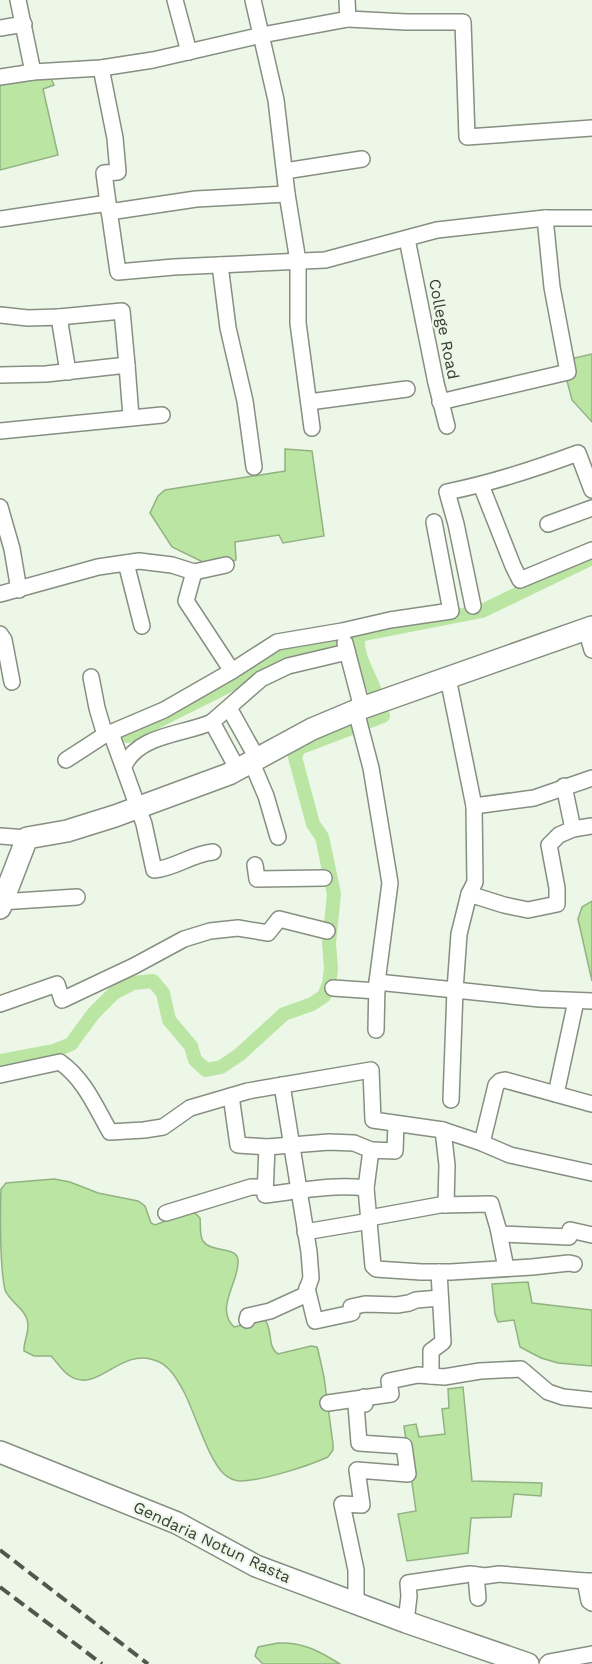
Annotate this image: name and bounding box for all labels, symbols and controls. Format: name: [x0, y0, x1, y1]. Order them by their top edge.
street label: College Road: [425, 277, 463, 381]
street label: Gendaria Notun Rasta: [130, 1497, 294, 1587]

